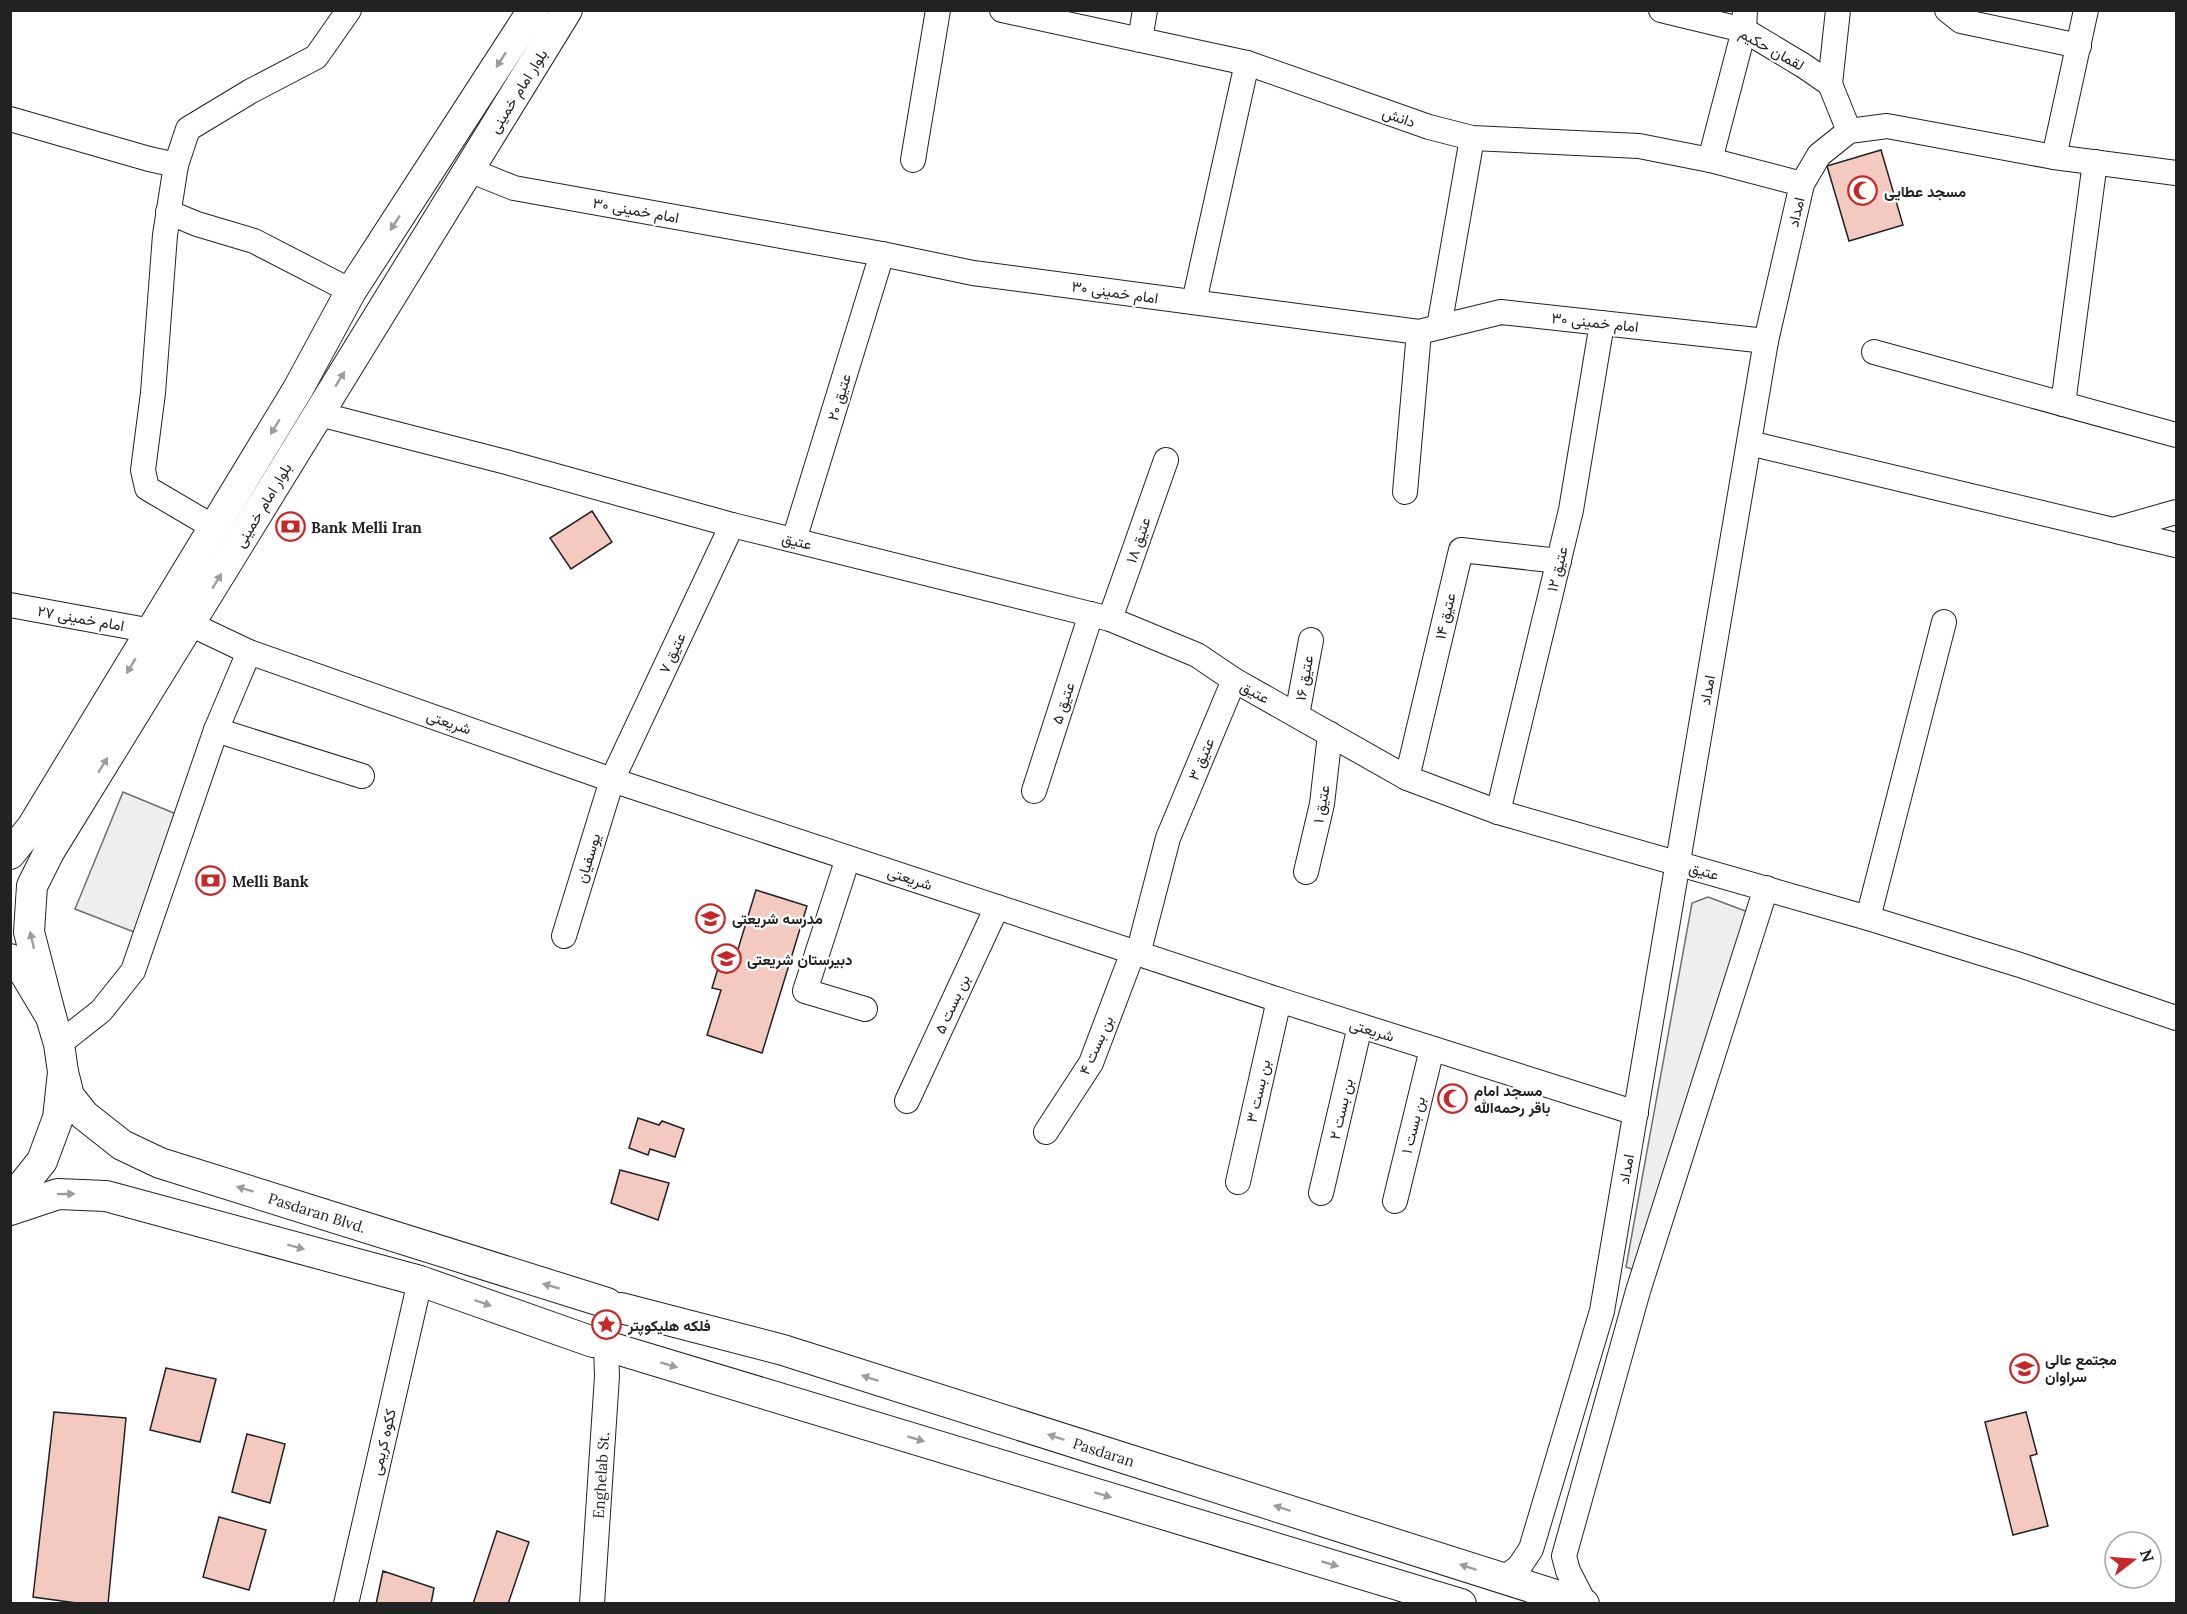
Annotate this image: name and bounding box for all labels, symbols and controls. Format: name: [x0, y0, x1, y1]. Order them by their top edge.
street label: لقمان حکیم: [1736, 23, 1808, 75]
street label: بلوار امام خمینی: [485, 45, 552, 137]
one-way arrow: [495, 51, 507, 67]
street label: دانش: [1380, 103, 1418, 132]
mosque icon: مسجد عطایی: [1847, 175, 1879, 207]
place label: مسجد عطایی: [1884, 182, 1966, 201]
street label: امام خمینی ۳۰: [591, 193, 681, 228]
street label: امداد: [1783, 195, 1809, 229]
one-way arrow: [389, 215, 401, 231]
street label: امام خمینی ۳۰: [1070, 277, 1160, 308]
street label: امام خمینی ۳۰: [1550, 308, 1639, 337]
one-way arrow: [335, 371, 346, 387]
street label: عتیق ۲۰: [823, 371, 856, 423]
one-way arrow: [269, 419, 280, 435]
street label: بلوار امام خمینی: [230, 459, 297, 551]
bank icon: Bank Melli Iran: [274, 511, 306, 543]
street label: عتیق ۱۸: [1121, 514, 1156, 566]
place label: Bank Melli Iran: [311, 518, 422, 537]
street label: عتیق: [780, 528, 814, 555]
street label: عتیق ۱۲: [1542, 544, 1573, 594]
one-way arrow: [211, 573, 222, 589]
street label: عتیق ۱۴: [1430, 591, 1461, 641]
street label: امام خمینی ۲۷: [36, 601, 126, 636]
street label: عتیق ۷: [654, 629, 691, 677]
street label: عتیق ۱۶: [1291, 654, 1318, 702]
one-way arrow: [125, 658, 136, 674]
street label: امداد: [1695, 674, 1719, 706]
street label: عتیق: [1237, 676, 1273, 709]
street label: عتیق ۵: [1047, 679, 1080, 727]
street label: شریعتی: [424, 706, 474, 739]
street label: عتیق ۳: [1184, 735, 1219, 783]
one-way arrow: [98, 757, 109, 773]
street label: عتیق ۱: [1308, 783, 1335, 825]
street label: یوسفیان: [571, 831, 605, 885]
street label: عتیق: [1687, 858, 1721, 885]
street label: شریعتی: [885, 862, 935, 895]
bank icon: Melli Bank: [195, 865, 227, 897]
place label: Melli Bank: [232, 872, 309, 891]
school or university icon: مدرسه شریعتی: [695, 902, 727, 934]
place label: مدرسه شریعتی: [732, 909, 823, 928]
one-way arrow: [27, 930, 36, 949]
school or university icon: دبیرستان شریعتی: [710, 943, 742, 975]
place label: دبیرستان شریعتی: [747, 950, 853, 969]
street label: بن بست ۵: [930, 971, 975, 1037]
street label: بن بست ۴: [1075, 1012, 1118, 1078]
street label: شریعتی: [1347, 1014, 1397, 1047]
street label: بن بست ۳: [1242, 1058, 1275, 1125]
street label: بن بست ۲: [1325, 1077, 1358, 1142]
place label: مسجد امام باقر رحمه‌الله: [1474, 1081, 1550, 1117]
mosque icon: مسجد امام باقر رحمه‌الله: [1437, 1083, 1469, 1115]
street label: بن بست ۱: [1397, 1094, 1430, 1156]
street label: امداد: [1614, 1153, 1638, 1185]
one-way arrow: [236, 1184, 254, 1194]
street label: Pasdaran Blvd.: [266, 1188, 368, 1236]
one-way arrow: [57, 1189, 76, 1199]
one-way arrow: [287, 1243, 305, 1252]
one-way arrow: [542, 1281, 560, 1290]
one-way arrow: [474, 1299, 492, 1309]
place icon: فلکه هلیکوپتر: [591, 1309, 623, 1341]
place label: فلکه هلیکوپتر: [627, 1316, 711, 1336]
place label: مجتمع عالی سراوان: [2045, 1350, 2117, 1386]
school or university icon: مجتمع عالی سراوان: [2008, 1352, 2040, 1384]
one-way arrow: [660, 1361, 678, 1370]
one-way arrow: [861, 1372, 879, 1382]
street label: ککوه کریمی: [366, 1407, 401, 1477]
street label: Enghelab St.: [588, 1431, 613, 1519]
one-way arrow: [1047, 1431, 1065, 1441]
street label: Pasdaran: [1071, 1433, 1137, 1470]
one-way arrow: [907, 1435, 925, 1444]
one-way arrow: [1094, 1491, 1112, 1500]
one-way arrow: [1273, 1503, 1291, 1512]
north arrow: [2103, 1530, 2163, 1590]
text: N: [2136, 1547, 2159, 1564]
one-way arrow: [1321, 1560, 1339, 1569]
one-way arrow: [1459, 1562, 1477, 1571]

